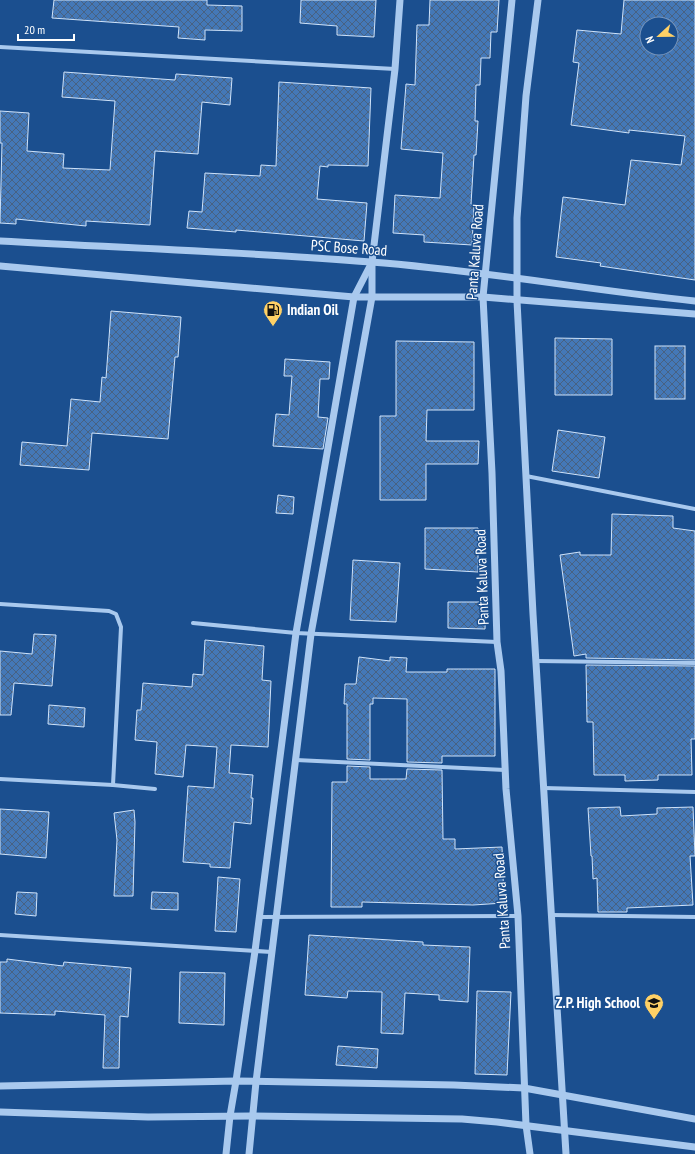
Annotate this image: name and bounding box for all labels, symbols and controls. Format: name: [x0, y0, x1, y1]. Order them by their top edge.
scale bar: [18, 16, 74, 42]
north arrow: [639, 16, 679, 56]
text: 20 m: [24, 22, 45, 37]
text: N: [642, 34, 657, 45]
street label: Panta Kaluva Road: [462, 203, 487, 300]
street label: PSC Bose Road: [310, 235, 388, 260]
fuel station icon: Indian Oil: [262, 299, 284, 327]
place label: Indian Oil: [287, 300, 339, 319]
street label: Panta Kaluva Road: [470, 529, 493, 625]
street label: Panta Kaluva Road: [489, 853, 514, 950]
school or university icon: Z.P. High School: [643, 992, 665, 1020]
place label: Z.P. High School: [556, 993, 640, 1012]

